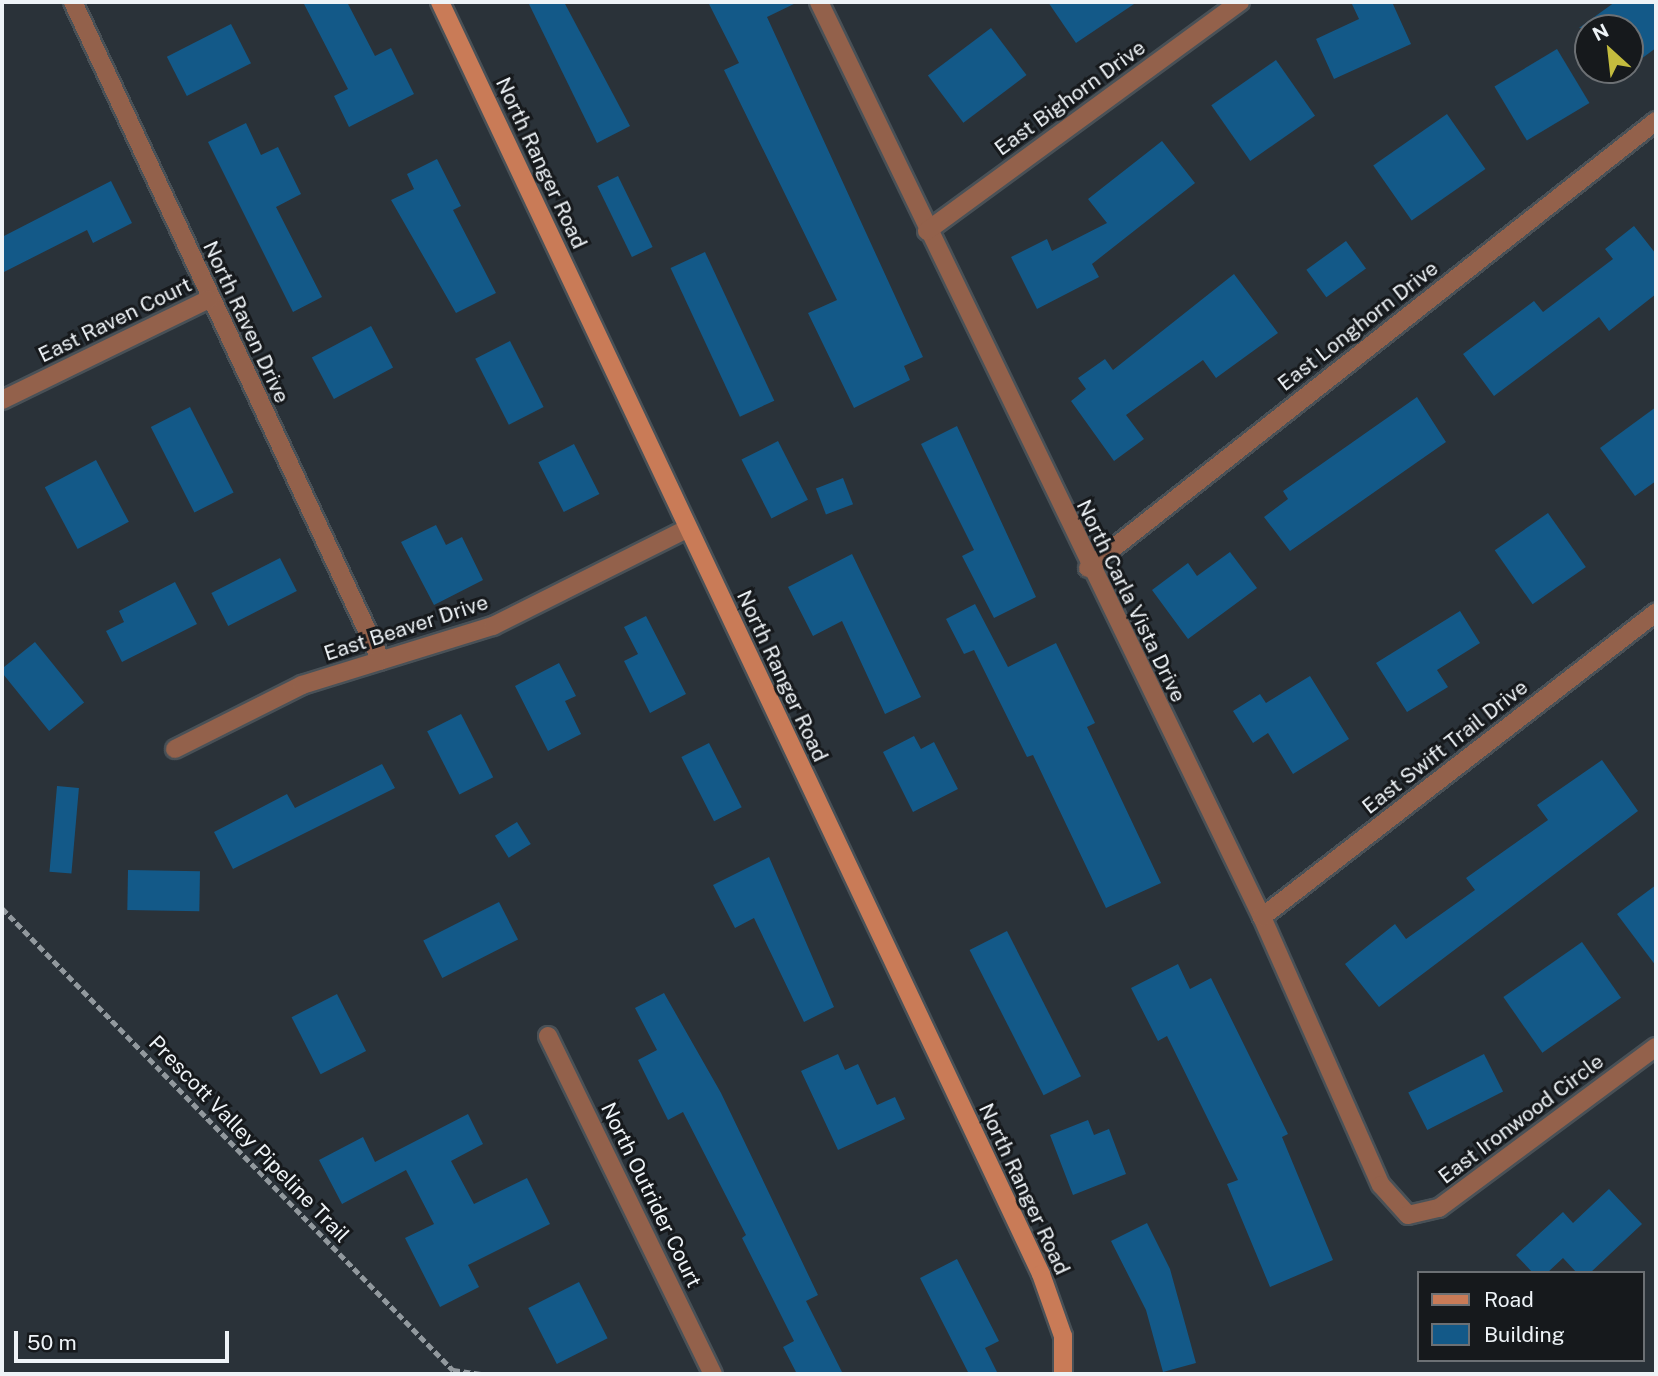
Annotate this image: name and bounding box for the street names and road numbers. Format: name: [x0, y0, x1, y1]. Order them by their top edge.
street label: East Bighorn Drive: [990, 35, 1150, 161]
street label: North Ranger Road: [490, 73, 592, 253]
street label: North Raven Drive: [197, 237, 295, 407]
street label: East Longhorn Drive: [1273, 256, 1443, 396]
street label: East Raven Court: [34, 272, 196, 368]
street label: North Carla Vista Drive: [1071, 495, 1191, 707]
street label: North Ranger Road: [731, 586, 833, 766]
street label: East Beaver Drive: [321, 590, 491, 666]
street label: East Swift Trail Drive: [1357, 675, 1533, 819]
street label: Prescott Valley Pipeline Trail: [143, 1030, 355, 1248]
street label: East Ironwood Circle: [1434, 1049, 1608, 1189]
street label: North Outrider Court: [595, 1099, 707, 1291]
street label: North Ranger Road: [973, 1099, 1075, 1279]

